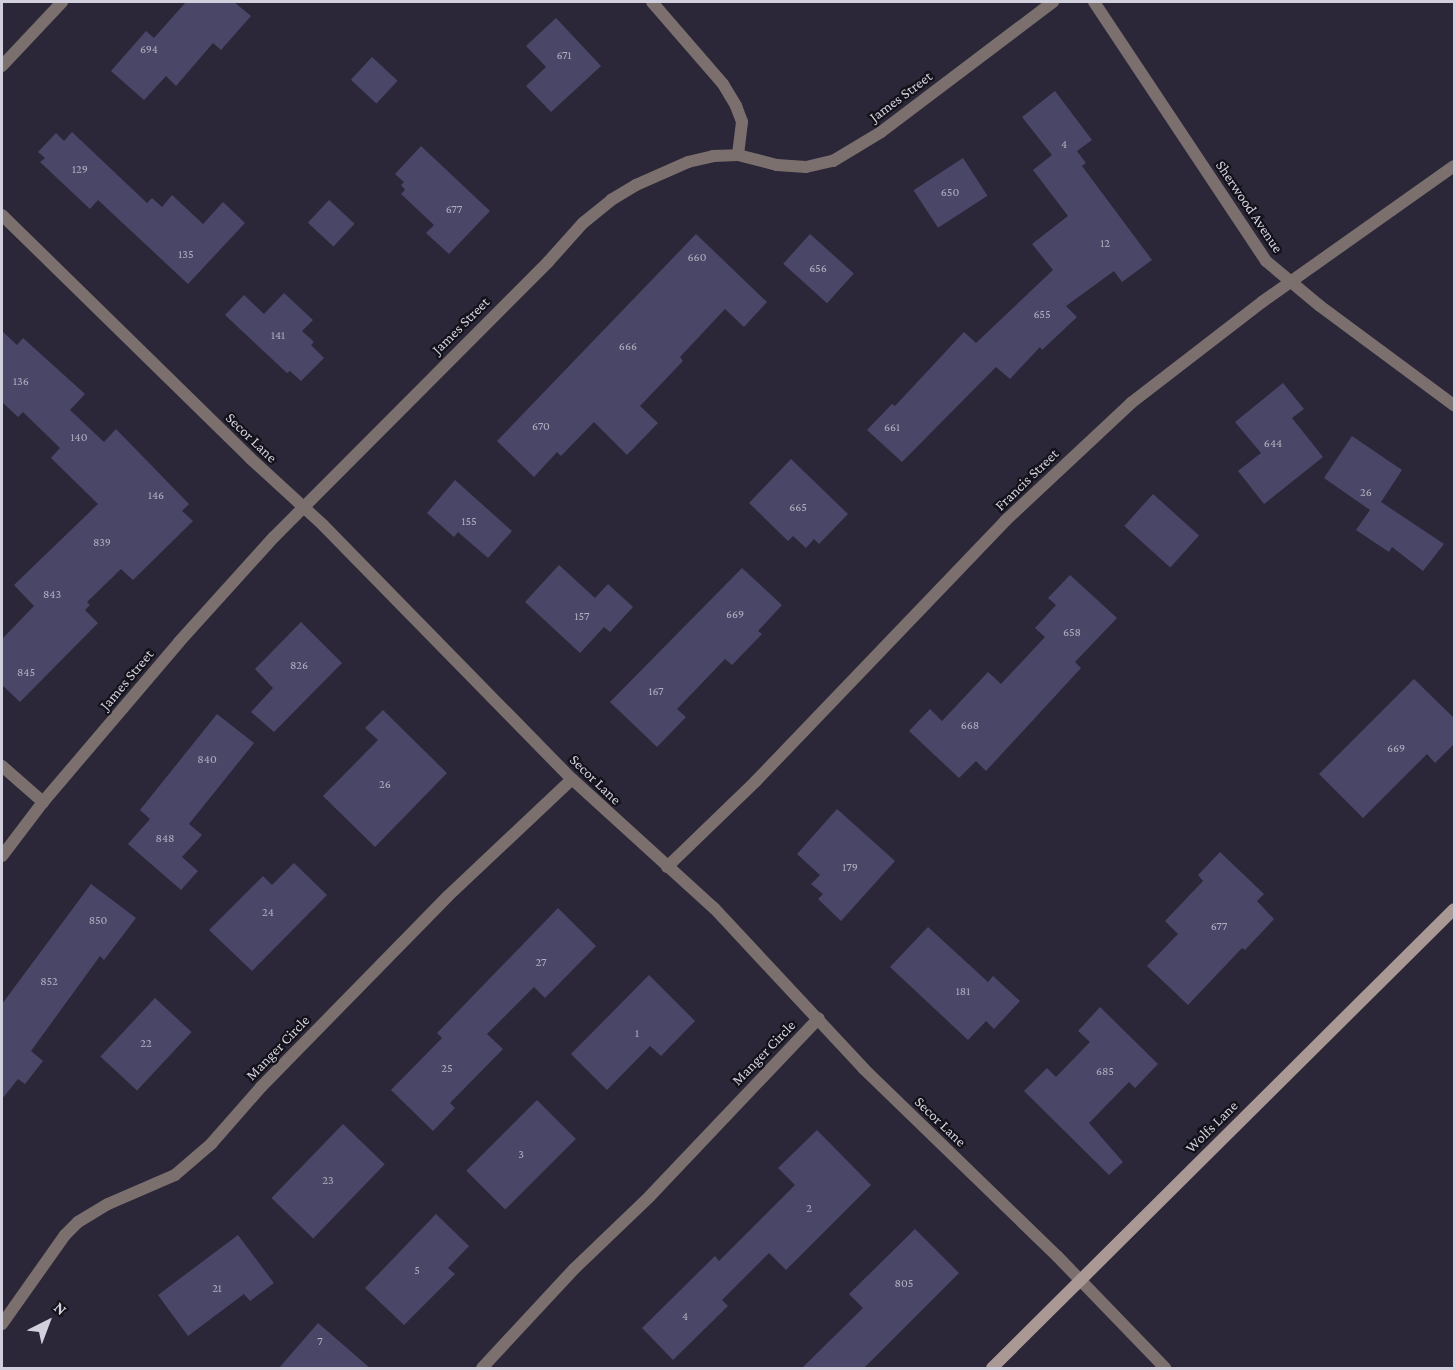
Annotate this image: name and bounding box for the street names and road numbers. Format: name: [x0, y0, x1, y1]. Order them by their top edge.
street label: James Street: [866, 68, 936, 126]
street label: Sherwood Avenue: [1211, 157, 1287, 257]
street label: James Street: [429, 294, 493, 358]
street label: Secor Lane: [222, 409, 280, 467]
street label: Francis Street: [991, 445, 1063, 515]
street label: James Street: [96, 646, 158, 714]
street label: Secor Lane: [566, 751, 624, 809]
street label: Manger Circle: [242, 1012, 314, 1084]
street label: Manger Circle: [728, 1017, 800, 1089]
street label: Secor Lane: [911, 1093, 969, 1151]
street label: Wolfs Lane: [1182, 1097, 1242, 1157]

